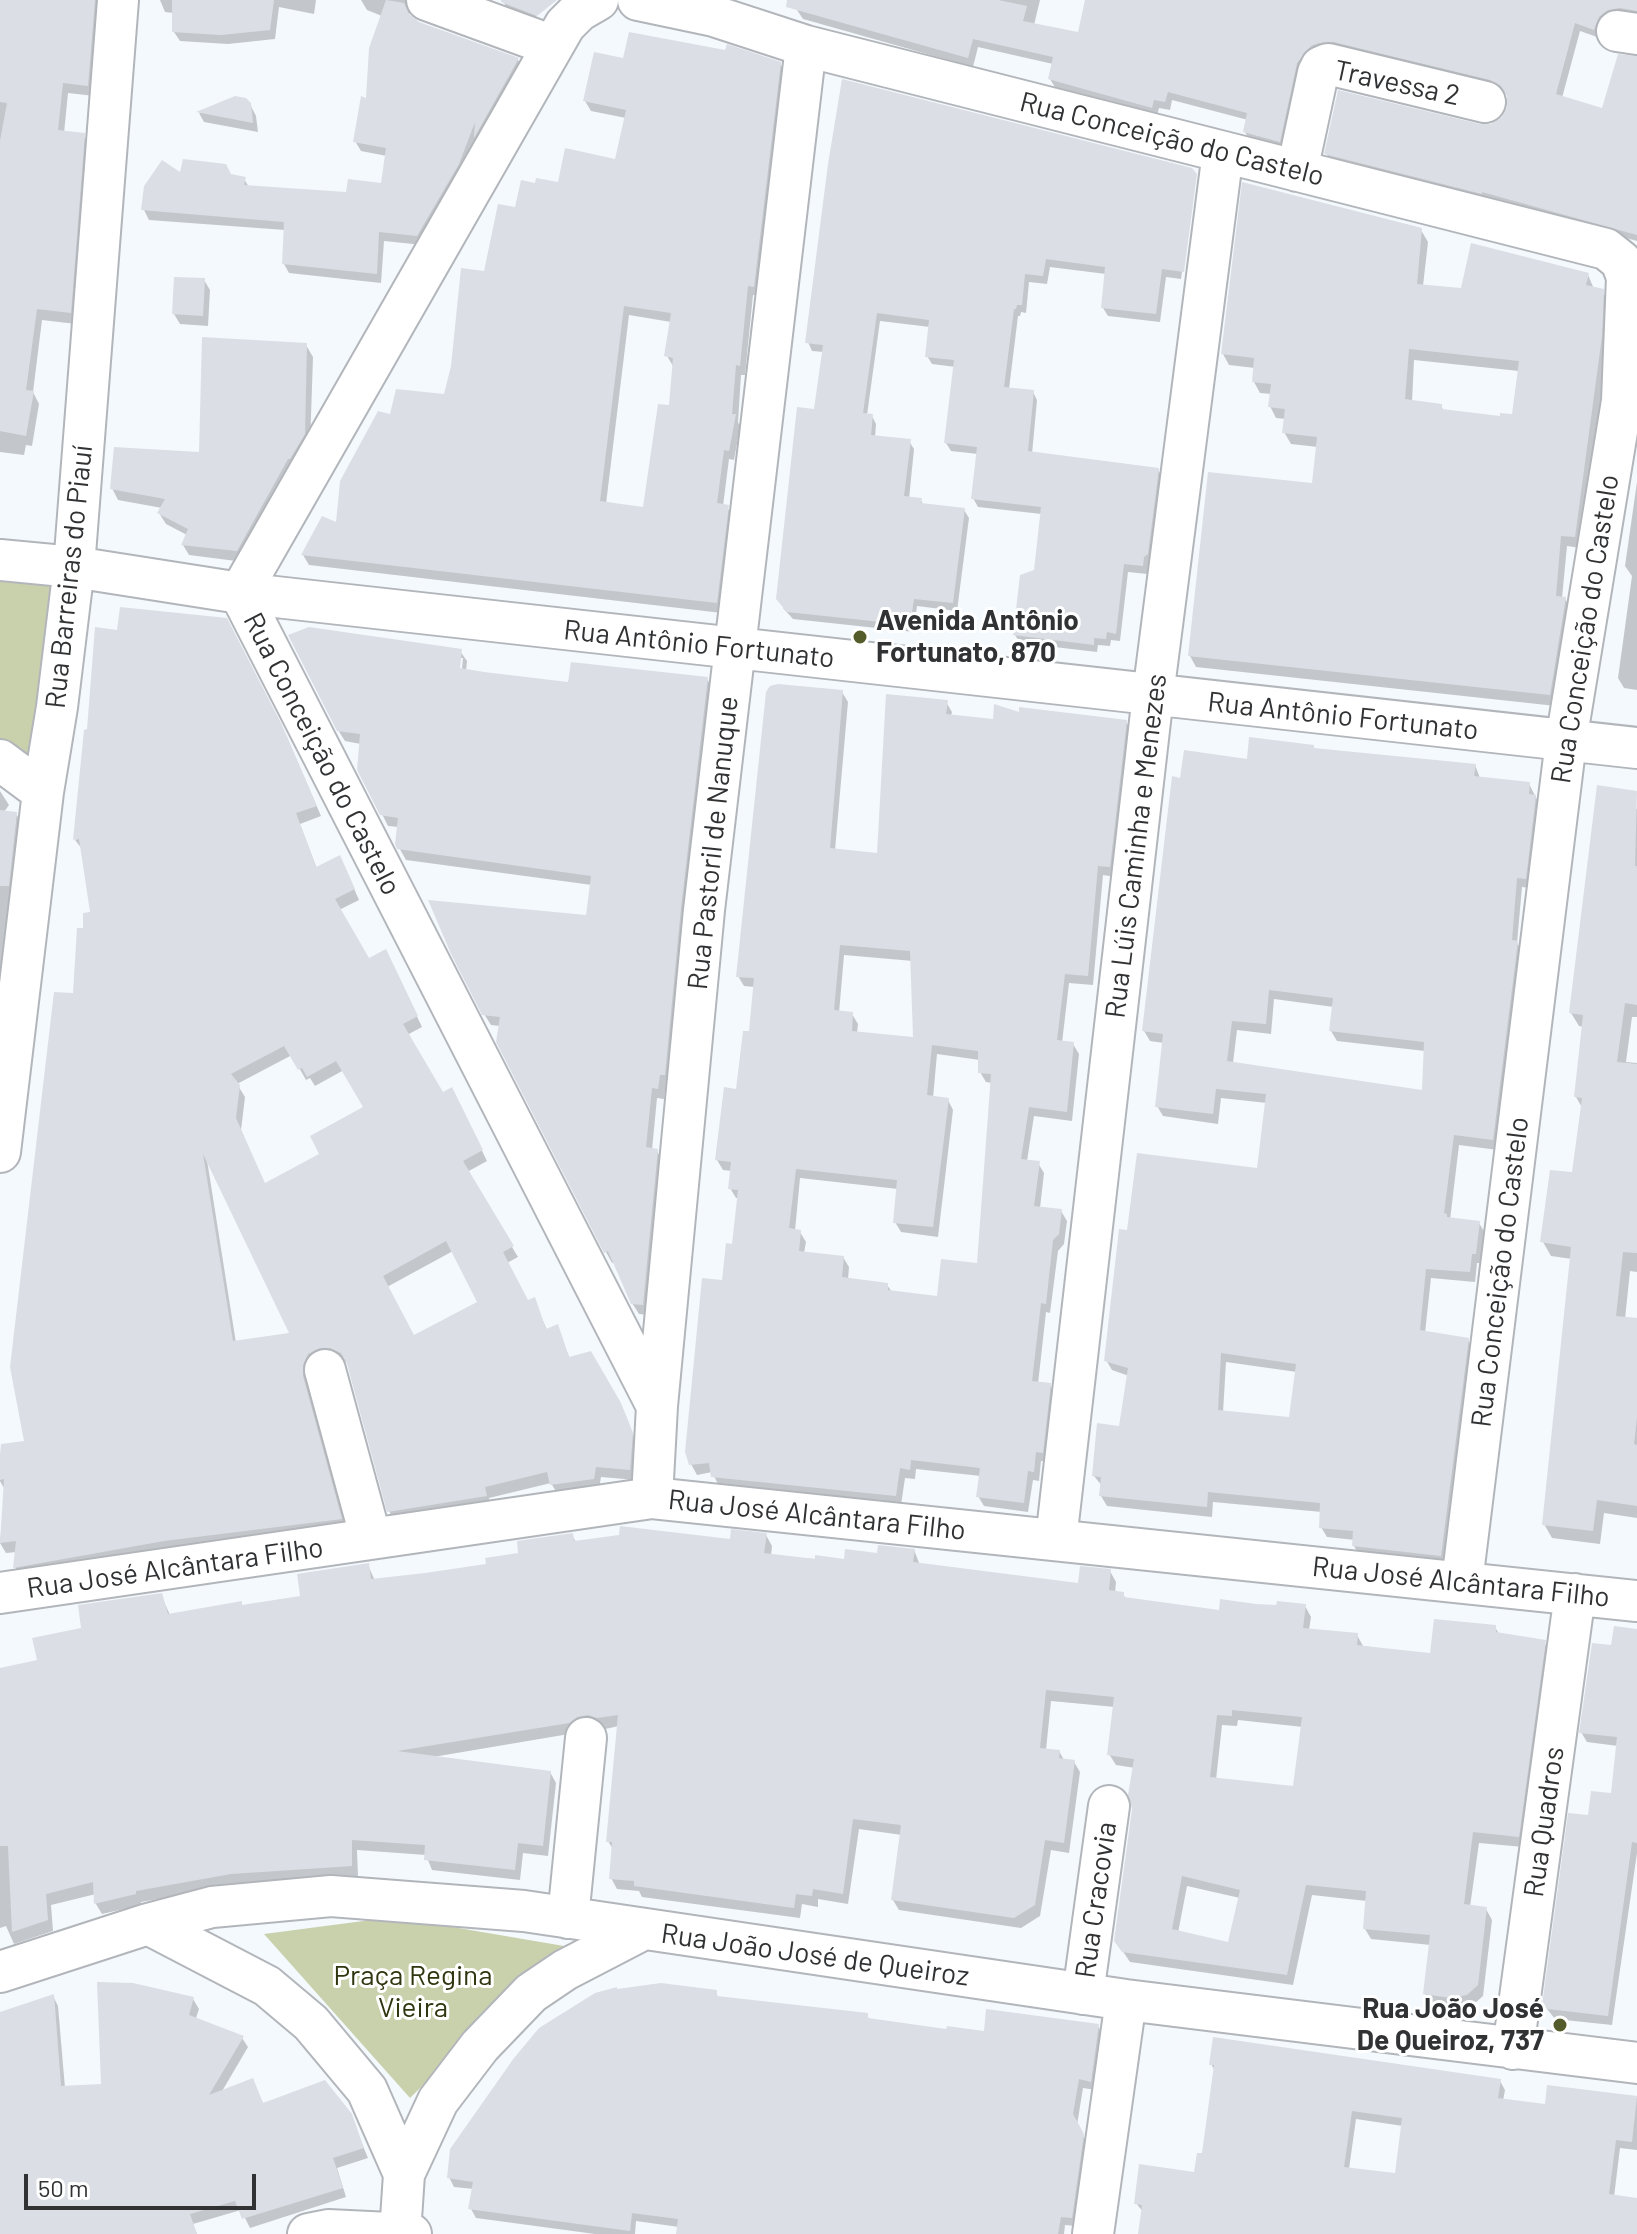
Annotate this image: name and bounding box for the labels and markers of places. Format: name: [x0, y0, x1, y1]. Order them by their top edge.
place label: Avenida Antônio Fortunato, 870: [876, 604, 1079, 670]
marker: Avenida Antônio Fortunato, 870: [851, 628, 869, 646]
place label: Rua João José De Queiroz, 737: [1357, 1992, 1544, 2058]
marker: Rua João José De Queiroz, 737: [1551, 2016, 1569, 2034]

